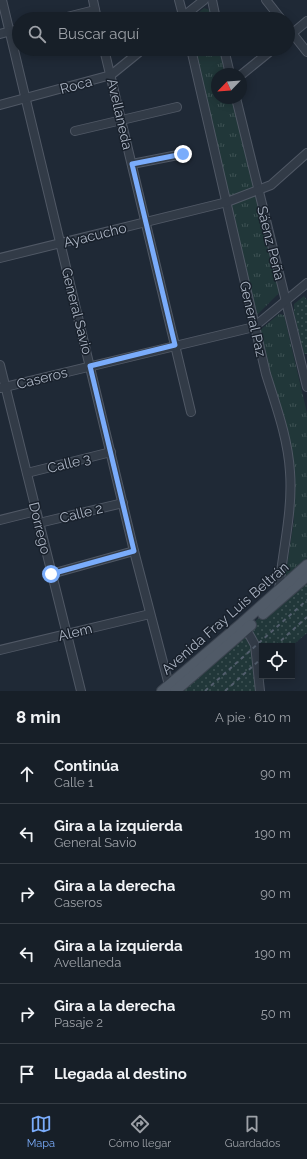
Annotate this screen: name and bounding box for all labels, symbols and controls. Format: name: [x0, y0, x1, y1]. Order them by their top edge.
search box: [12, 12, 295, 56]
icon: search: [26, 23, 48, 45]
text: Buscar aquí: [58, 25, 139, 43]
north arrow: [211, 68, 247, 104]
street label: Roca: [58, 73, 94, 97]
street label: Avellaneda: [104, 77, 136, 151]
route end: [174, 145, 192, 163]
street label: Sáenz Peña: [254, 204, 288, 282]
street label: Ayacucho: [62, 219, 128, 251]
street label: General Savio: [58, 266, 96, 356]
street label: General Paz: [237, 280, 270, 359]
street label: Caseros: [15, 364, 69, 392]
street label: Calle 3: [46, 450, 92, 476]
street label: Dorrego: [26, 500, 54, 556]
street label: Calle 2: [58, 500, 104, 526]
street label: Avenida Fray Luis Beltrán: [158, 559, 292, 677]
route start: [42, 565, 60, 583]
street label: Alem: [56, 620, 94, 644]
map controls: [259, 643, 295, 679]
button: locate: [259, 643, 295, 679]
text: 8 min: [16, 707, 61, 727]
text: A pie · 610 m: [215, 710, 291, 725]
text: Continúa: [54, 757, 119, 775]
icon: ahead: [16, 763, 38, 785]
text: 90 m: [260, 766, 291, 781]
text: Calle 1: [54, 775, 94, 790]
text: Gira a la izquierda: [54, 817, 183, 835]
icon: left: [16, 823, 38, 845]
text: 190 m: [255, 826, 291, 841]
text: General Savio: [54, 835, 137, 850]
text: Gira a la derecha: [54, 877, 175, 895]
icon: right: [16, 883, 38, 905]
text: 90 m: [260, 886, 291, 901]
text: Caseros: [54, 895, 102, 910]
text: Gira a la izquierda: [54, 937, 183, 955]
icon: left: [16, 943, 38, 965]
text: 190 m: [255, 946, 291, 961]
text: Avellaneda: [54, 955, 121, 970]
text: Gira a la derecha: [54, 997, 175, 1015]
icon: right: [16, 1003, 38, 1025]
text: 50 m: [261, 1006, 291, 1021]
text: Pasaje 2: [54, 1015, 103, 1030]
icon: arrive: [16, 1063, 38, 1085]
text: Llegada al destino: [54, 1065, 187, 1083]
tab: Mapa: [27, 1113, 55, 1150]
tab: Cómo llegar: [109, 1113, 171, 1150]
tab: Guardados: [225, 1113, 280, 1150]

